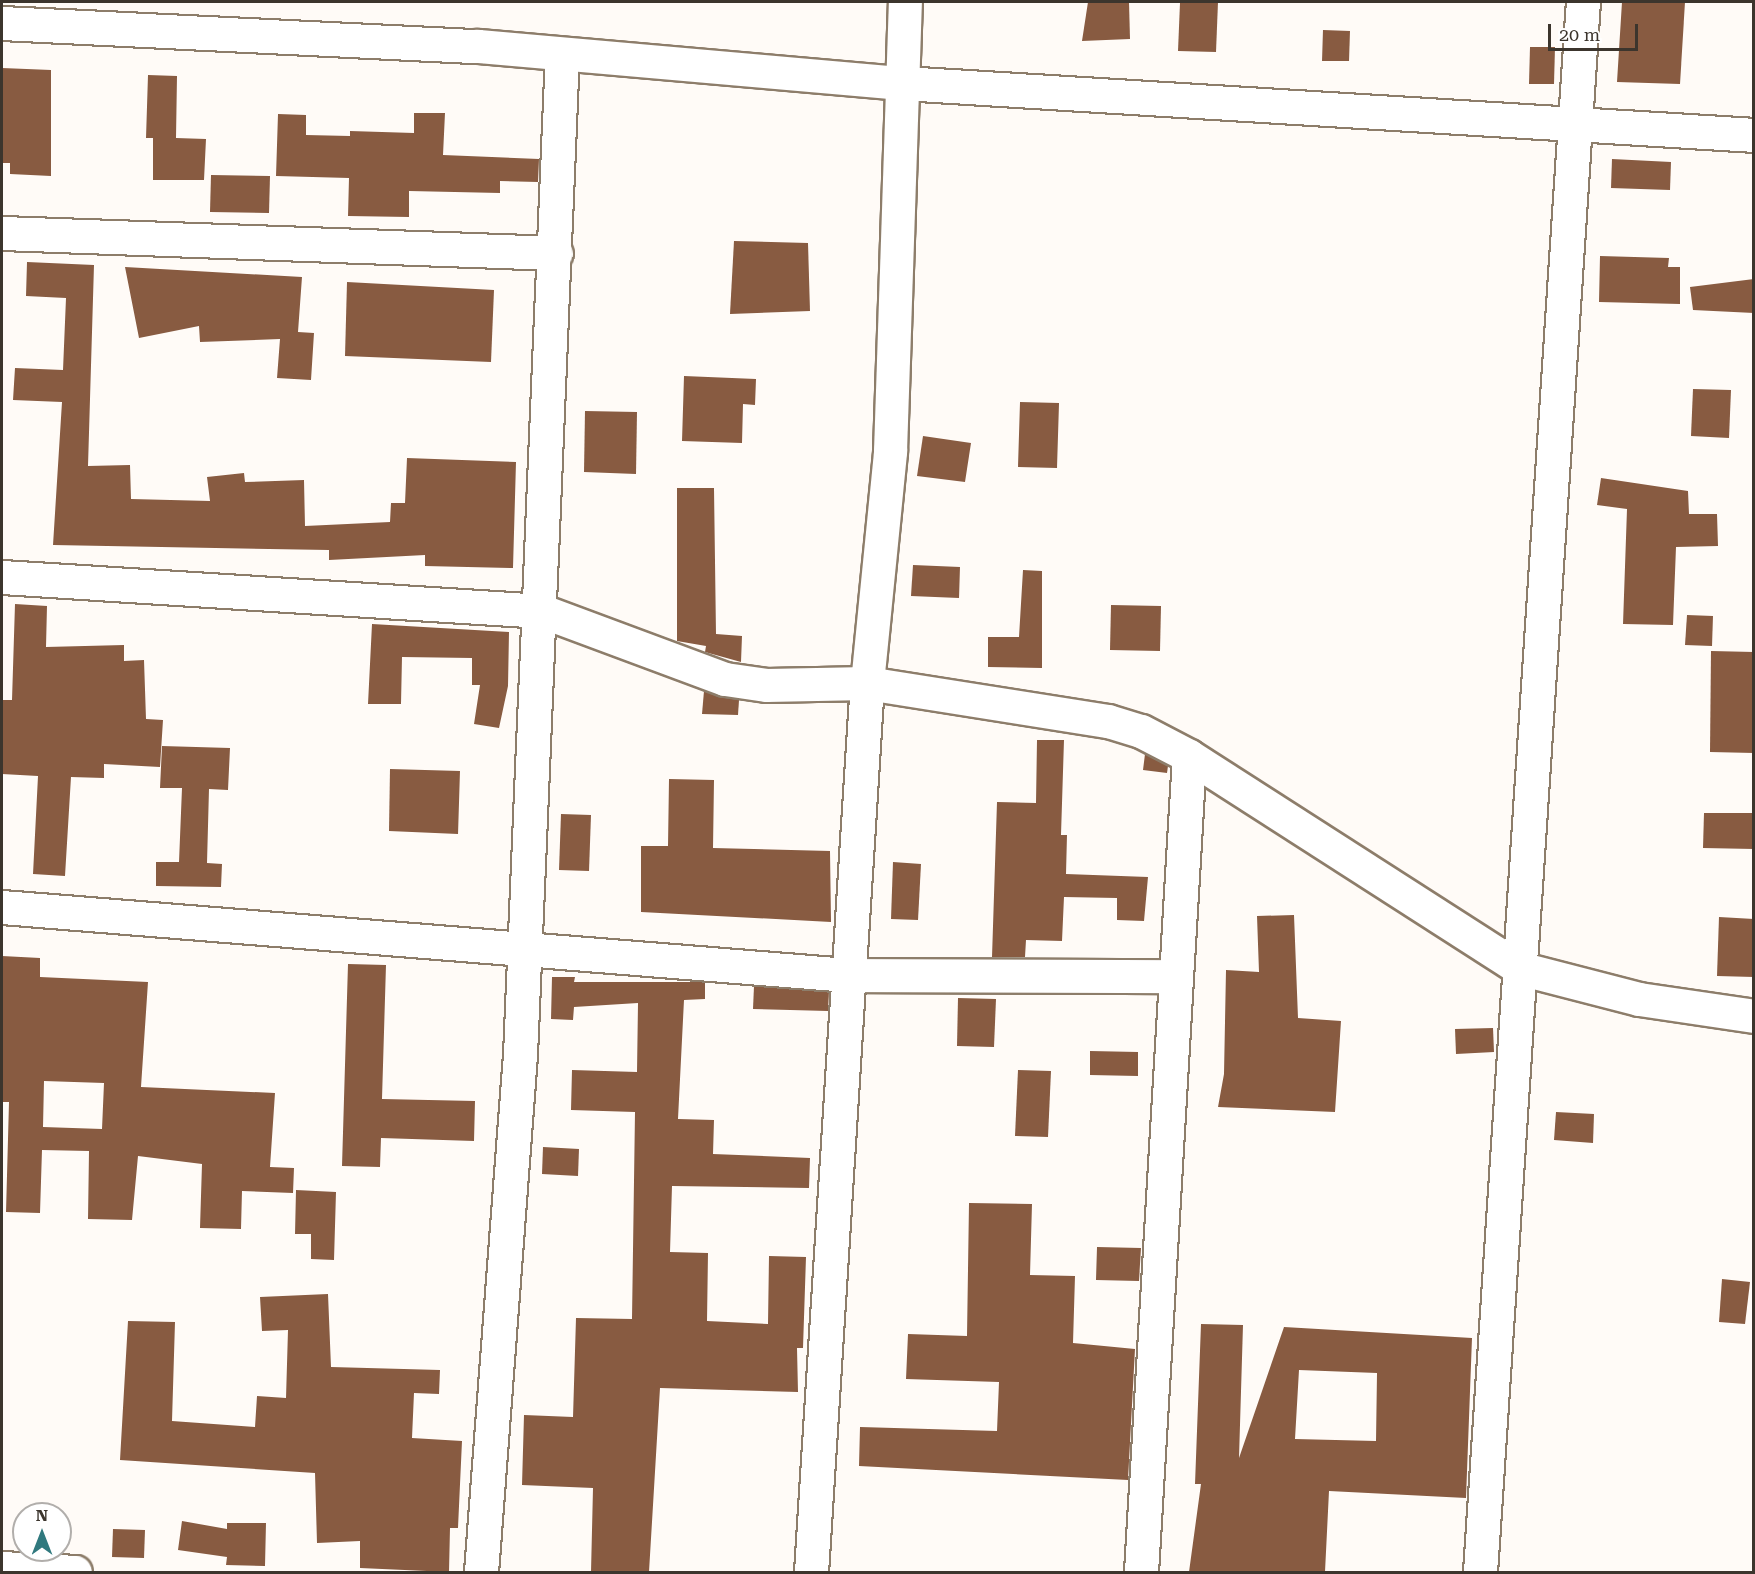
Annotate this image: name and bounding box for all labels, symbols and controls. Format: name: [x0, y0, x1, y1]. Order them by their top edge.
scale bar: [1551, 12, 1641, 50]
text: 20 m: [1559, 24, 1600, 45]
north arrow: [12, 1502, 72, 1562]
text: N: [36, 1506, 48, 1525]

